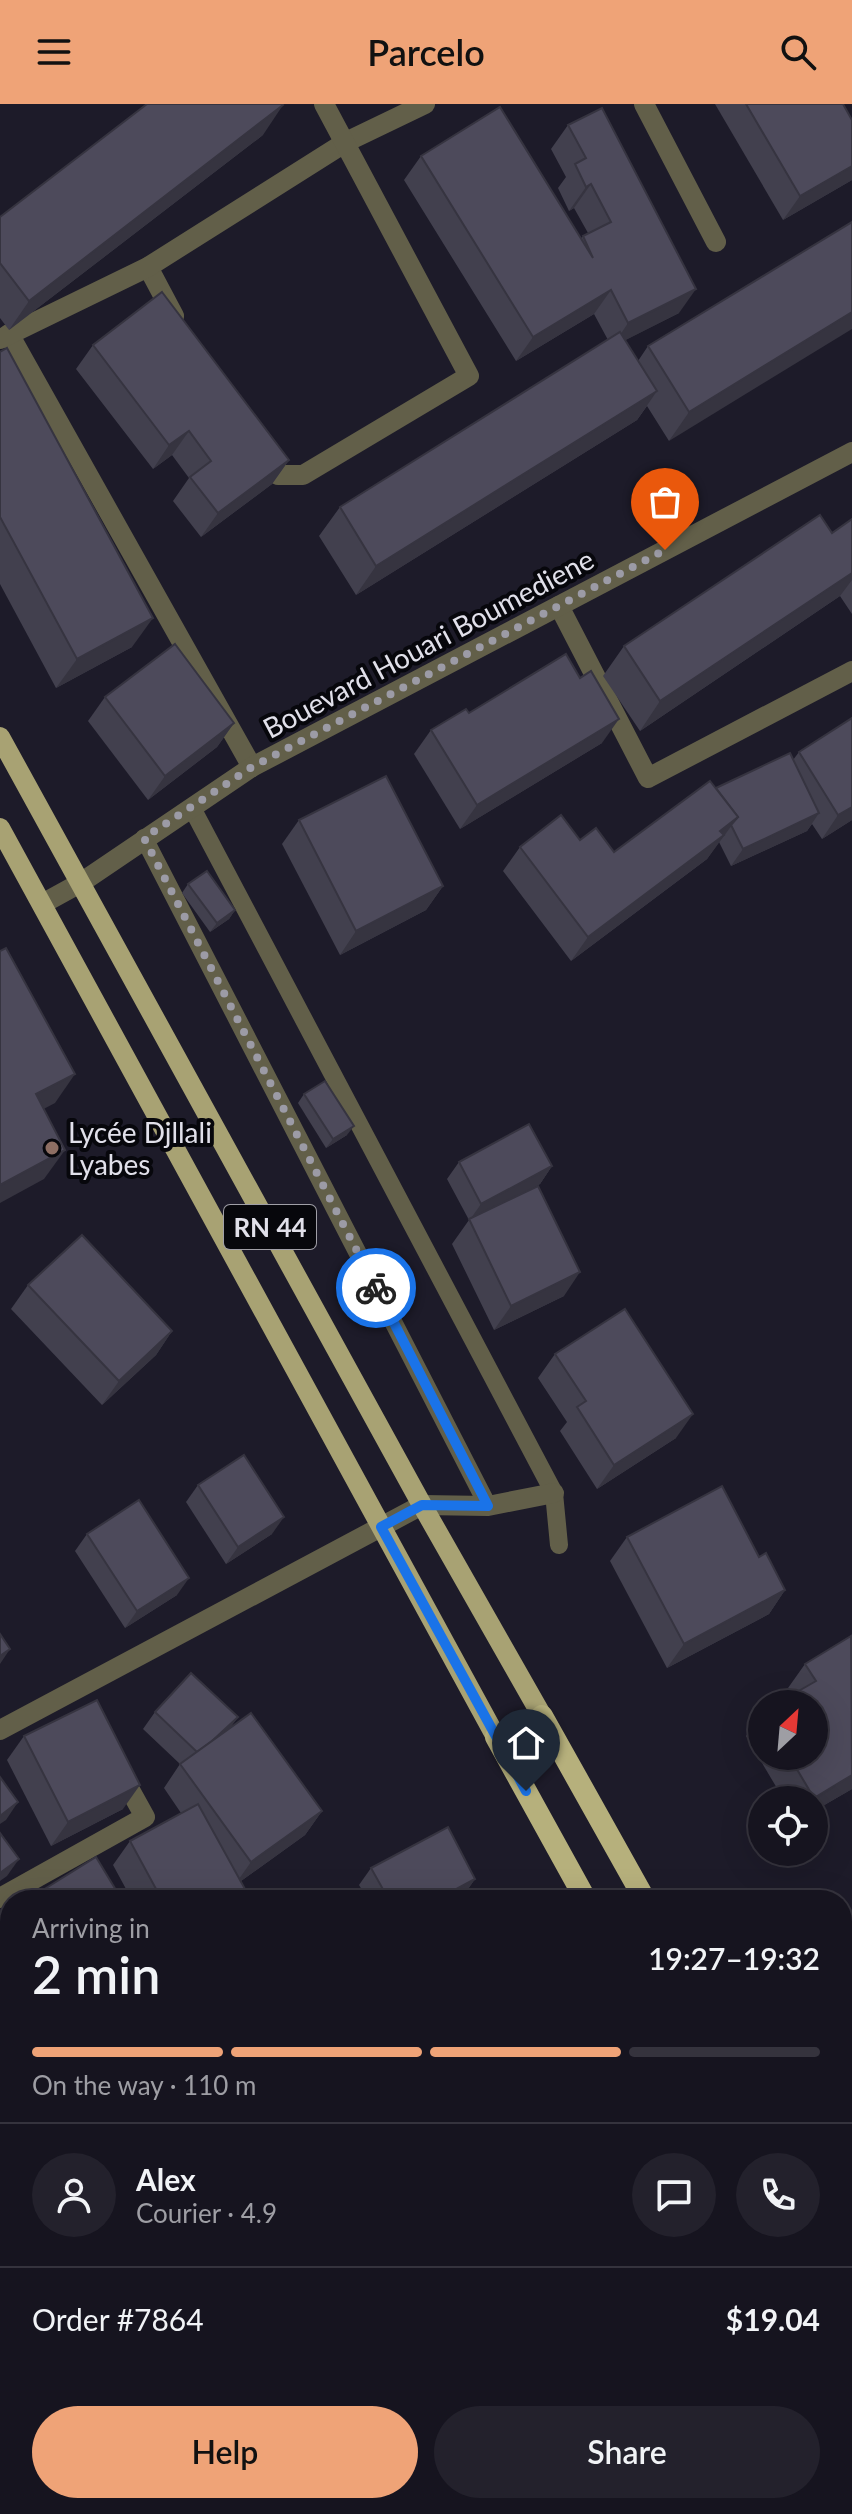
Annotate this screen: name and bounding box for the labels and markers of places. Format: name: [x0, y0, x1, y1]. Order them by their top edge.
pin: [631, 468, 699, 550]
place label: Lycée Djllali Lyabes: [68, 1115, 212, 1181]
marker: Lycée Djllali Lyabes: [43, 1139, 61, 1157]
pin: [492, 1709, 560, 1791]

